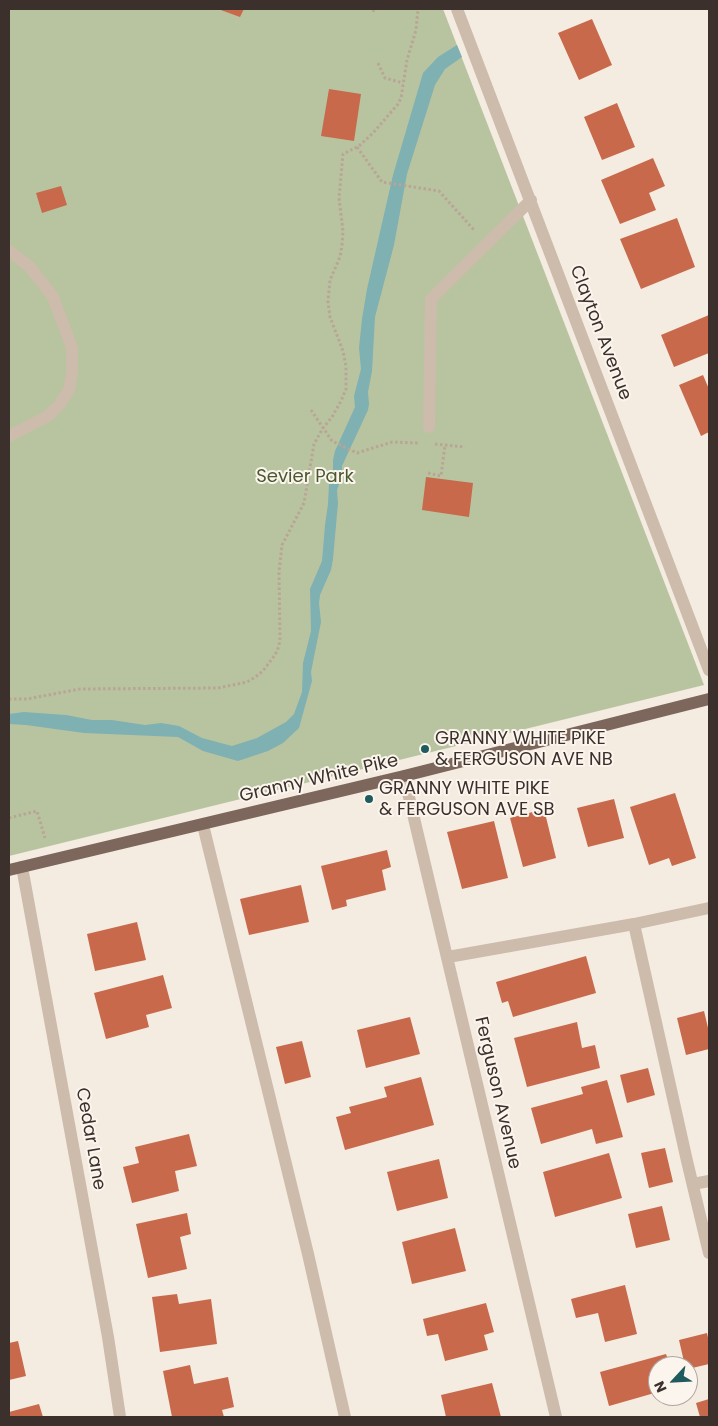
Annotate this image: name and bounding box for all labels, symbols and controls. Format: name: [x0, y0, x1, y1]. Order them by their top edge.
street label: Clayton Avenue: [564, 263, 636, 403]
park label: Sevier Park: [256, 466, 354, 488]
place label: GRANNY WHITE PIKE & FERGUSON AVE NB: [435, 728, 613, 771]
marker: GRANNY WHITE PIKE & FERGUSON AVE NB: [419, 743, 431, 755]
street label: Granny White Pike: [238, 750, 400, 808]
place label: GRANNY WHITE PIKE & FERGUSON AVE SB: [379, 778, 555, 821]
marker: GRANNY WHITE PIKE & FERGUSON AVE SB: [363, 793, 375, 805]
street label: Ferguson Avenue: [469, 1015, 525, 1171]
street label: Cedar Lane: [70, 1086, 110, 1192]
north arrow: [648, 1356, 698, 1406]
text: N: [649, 1378, 672, 1396]

